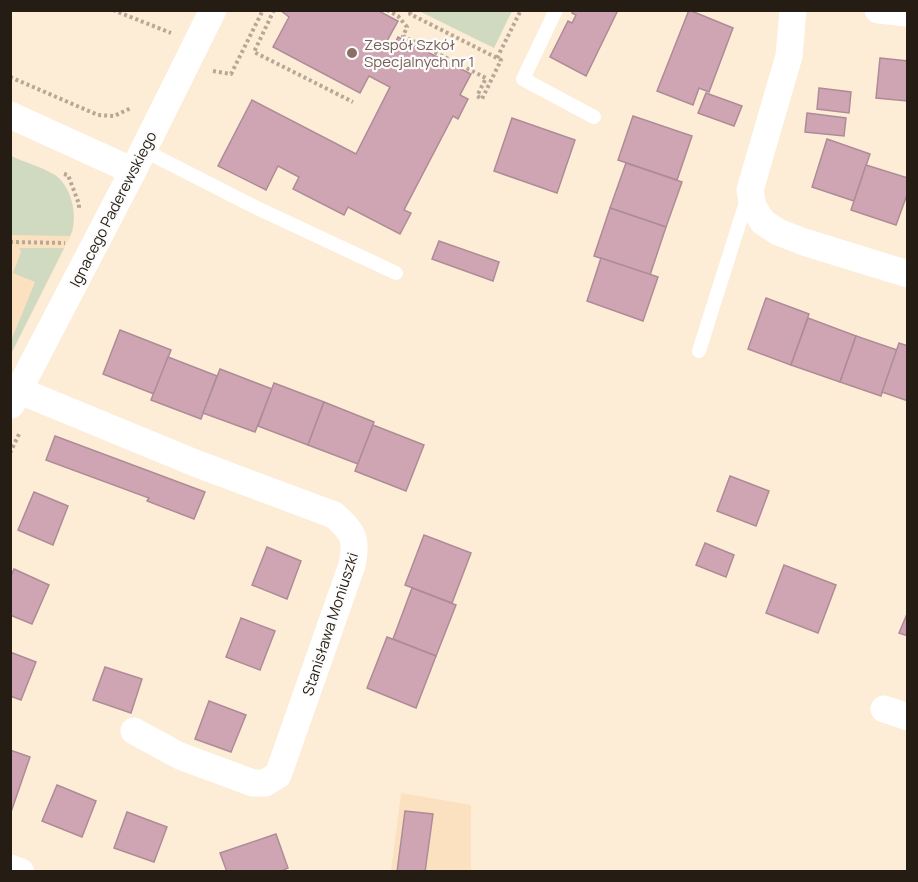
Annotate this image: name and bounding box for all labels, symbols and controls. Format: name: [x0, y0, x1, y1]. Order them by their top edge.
place label: Zespół Szkół Specjalnych nr 1: [364, 34, 474, 72]
marker: Zespół Szkół Specjalnych nr 1: [345, 46, 359, 60]
street label: Ignacego Paderewskiego: [65, 127, 161, 290]
street label: Stanisława Moniuszki: [297, 550, 363, 698]

